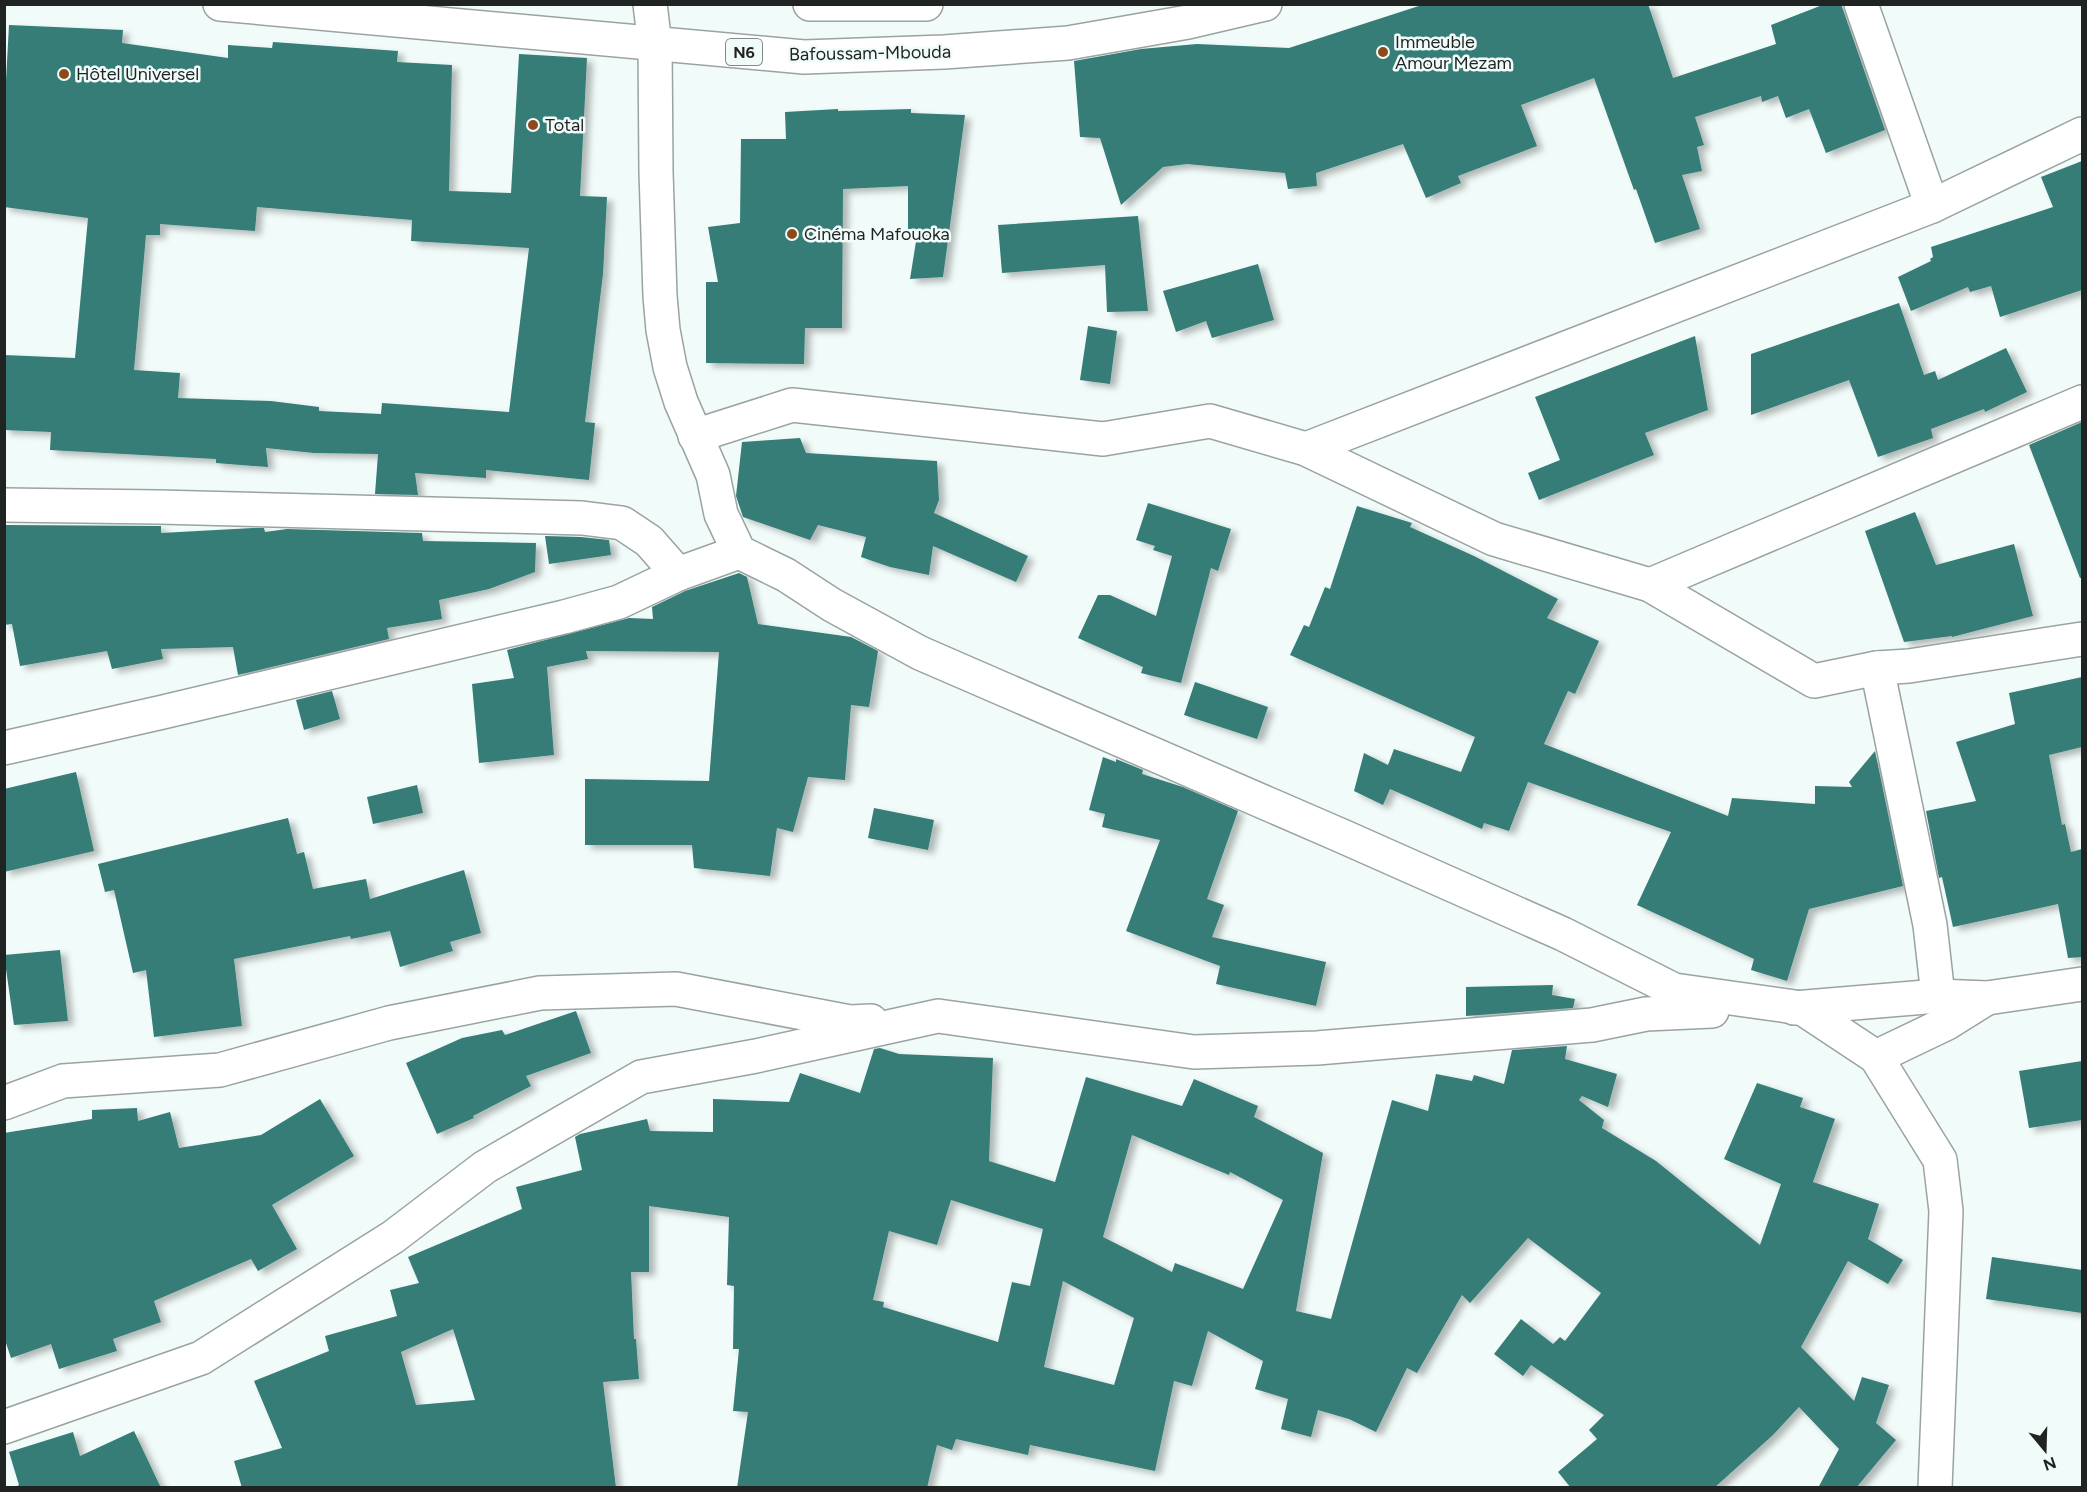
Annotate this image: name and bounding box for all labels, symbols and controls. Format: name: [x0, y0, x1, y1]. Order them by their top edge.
place label: Immeuble Amour Mezam: [1395, 31, 1512, 74]
road number: N6: [726, 39, 762, 65]
street label: Bafoussam-Mbouda: [789, 41, 951, 65]
marker: Immeuble Amour Mezam: [1376, 45, 1390, 59]
place label: Hôtel Universel: [76, 63, 199, 85]
marker: Hôtel Universel: [57, 67, 71, 81]
place label: Total: [545, 114, 584, 136]
marker: Total: [526, 118, 540, 132]
place label: Cinéma Mafouoka: [804, 223, 950, 245]
marker: Cinéma Mafouoka: [785, 227, 799, 241]
north arrow: [2015, 1420, 2075, 1480]
text: N: [2041, 1453, 2059, 1475]

